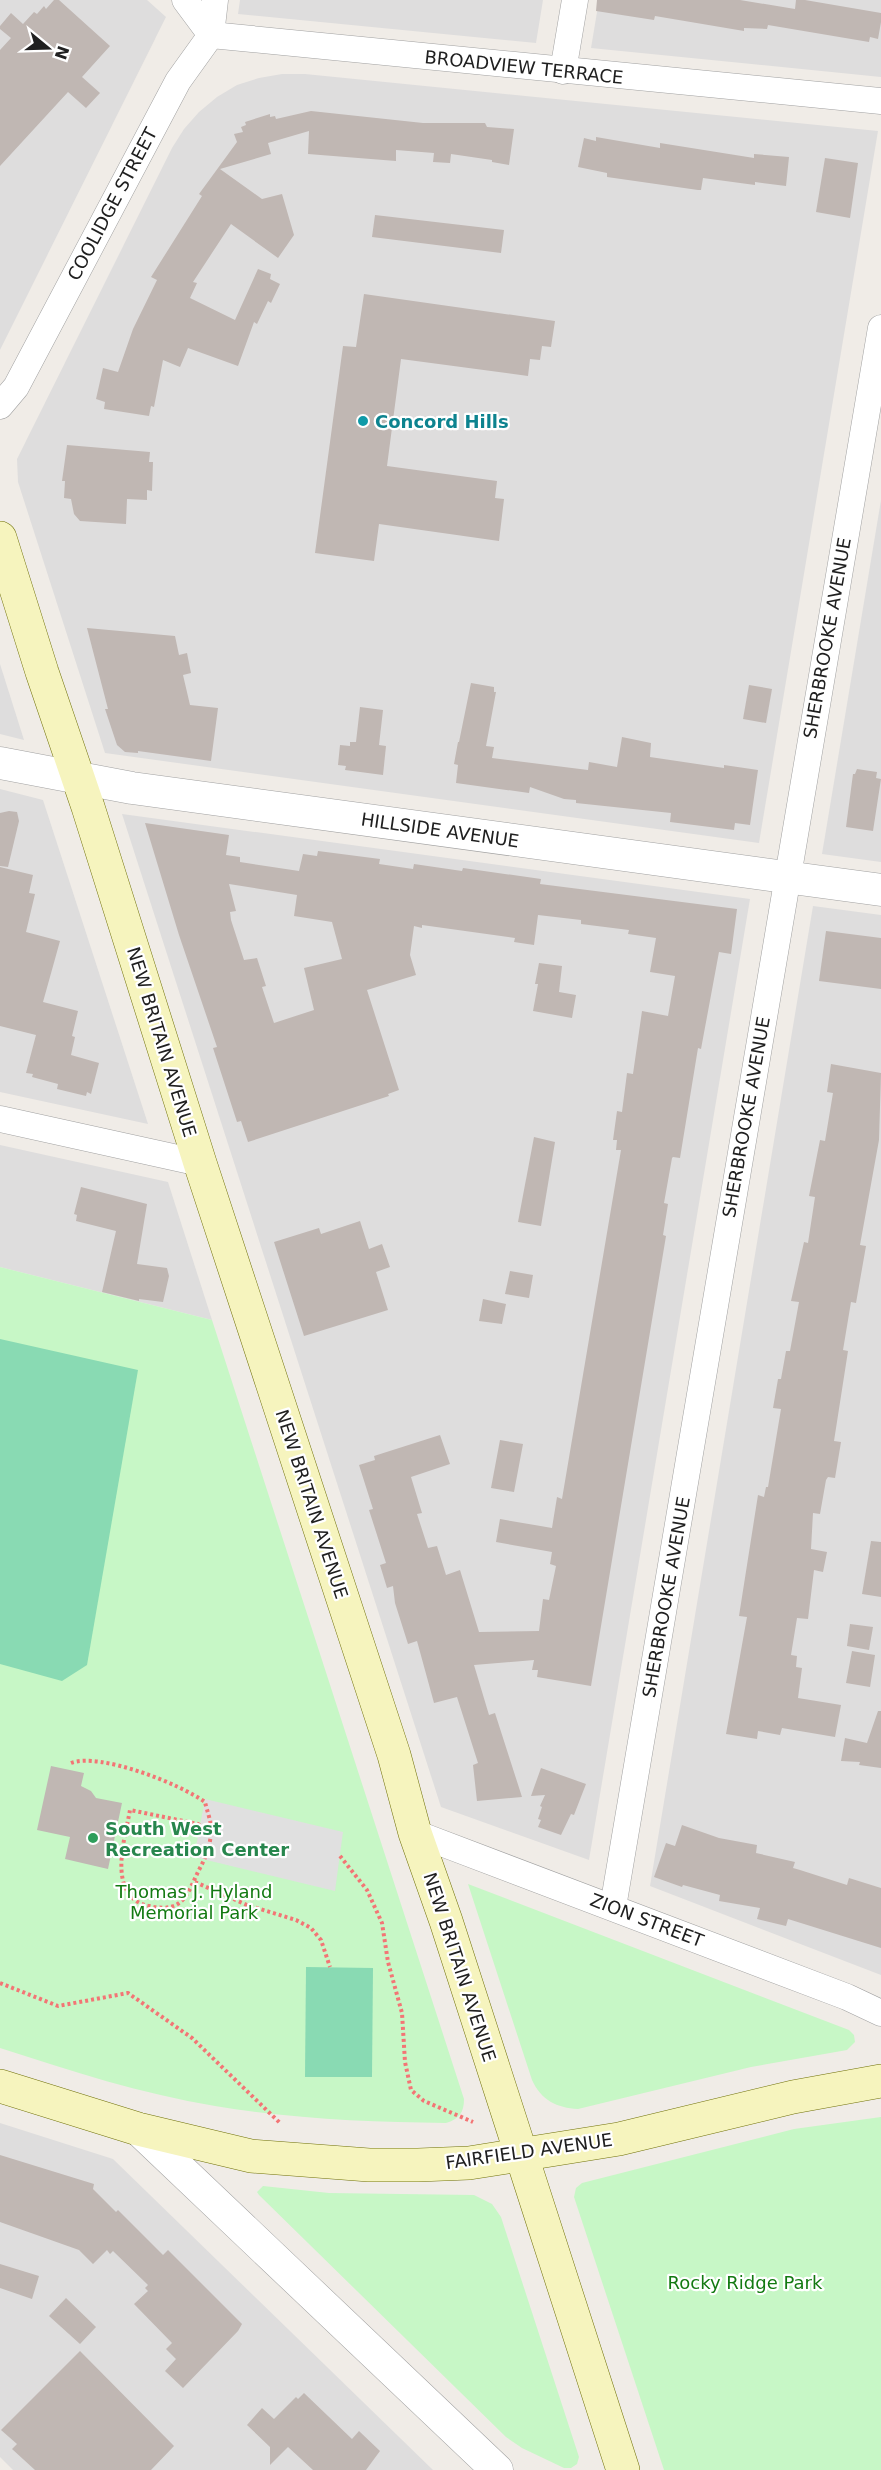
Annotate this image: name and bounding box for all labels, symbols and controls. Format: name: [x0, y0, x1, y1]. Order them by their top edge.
north arrow: [18, 18, 78, 78]
text: N: [51, 43, 73, 62]
street label: BROADVIEW TERRACE: [424, 46, 624, 88]
street label: COOLIDGE STREET: [63, 123, 162, 284]
place label: Concord Hills: [375, 411, 509, 432]
marker: Concord Hills: [356, 414, 370, 428]
street label: SHERBROOKE AVENUE: [799, 536, 855, 740]
street label: HILLSIDE AVENUE: [360, 809, 520, 851]
street label: NEW BRITAIN AVENUE: [123, 944, 201, 1140]
street label: SHERBROOKE AVENUE: [718, 1015, 774, 1219]
street label: NEW BRITAIN AVENUE: [271, 1407, 353, 1601]
street label: SHERBROOKE AVENUE: [638, 1495, 694, 1699]
place label: South West Recreation Center: [105, 1818, 289, 1860]
marker: South West Recreation Center: [86, 1831, 100, 1845]
street label: NEW BRITAIN AVENUE: [419, 1870, 501, 2064]
park label: Thomas J. Hyland Memorial Park: [115, 1881, 272, 1923]
street label: ZION STREET: [587, 1889, 708, 1952]
street label: FAIRFIELD AVENUE: [444, 2129, 614, 2173]
park label: Rocky Ridge Park: [668, 2272, 823, 2293]

